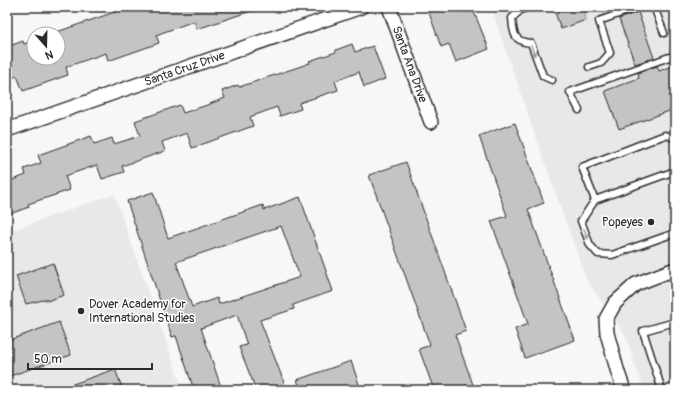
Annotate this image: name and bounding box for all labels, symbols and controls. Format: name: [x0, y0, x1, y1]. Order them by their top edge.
street label: Santa Ana Drive: [389, 24, 430, 105]
north arrow: [26, 26, 66, 66]
one-way arrow: [531, 45, 537, 57]
text: N: [43, 48, 55, 62]
street label: Santa Cruz Drive: [142, 48, 227, 90]
place label: Popeyes: [602, 215, 644, 230]
marker: Popeyes: [646, 217, 656, 227]
one-way arrow: [583, 229, 589, 241]
place label: Dover Academy for International Studies: [89, 297, 195, 326]
marker: Dover Academy for International Studies: [76, 306, 86, 316]
scale bar: [28, 345, 152, 371]
text: 50 m: [34, 352, 62, 367]

